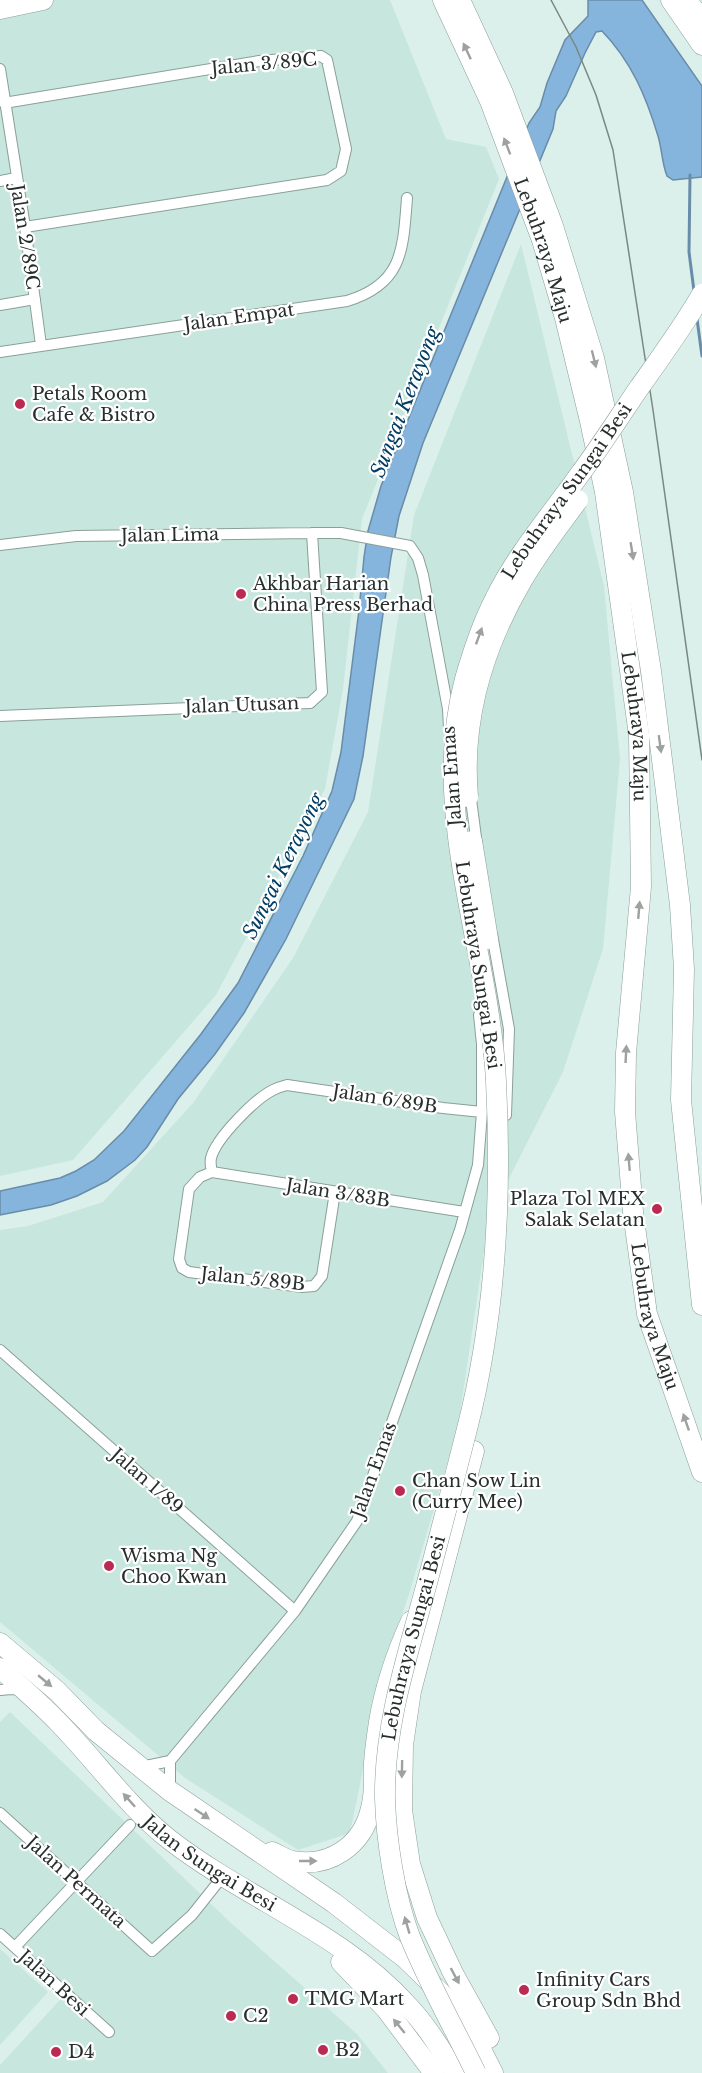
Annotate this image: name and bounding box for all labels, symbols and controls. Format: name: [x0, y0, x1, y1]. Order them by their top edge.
one-way arrow: [462, 41, 472, 59]
street label: Jalan 3/89C: [208, 48, 318, 80]
one-way arrow: [502, 137, 511, 155]
street label: Lebuhraya Maju: [509, 175, 577, 325]
street label: Jalan 2/89C: [6, 181, 44, 291]
street label: Jalan Empat: [180, 298, 296, 336]
water label: Sungai Kerayong: [365, 322, 445, 481]
one-way arrow: [590, 351, 599, 369]
place label: Petals Room Cafe & Bistro: [32, 383, 155, 426]
marker: Petals Room Cafe & Bistro: [13, 397, 27, 411]
street label: Lebuhraya Sungai Besi: [497, 399, 637, 583]
street label: Jalan Lima: [119, 523, 219, 547]
one-way arrow: [628, 541, 637, 560]
place label: Akhbar Harian China Press Berhad: [252, 573, 433, 616]
marker: Akhbar Harian China Press Berhad: [234, 587, 248, 601]
one-way arrow: [474, 627, 484, 645]
street label: Lebuhraya Maju: [616, 650, 651, 802]
street label: Jalan Utusan: [183, 692, 299, 718]
street label: Jalan Emas: [438, 725, 467, 829]
one-way arrow: [656, 734, 665, 753]
water label: Sungai Kerayong: [237, 788, 329, 943]
street label: Lebuhraya Sungai Besi: [451, 859, 505, 1071]
one-way arrow: [634, 901, 644, 920]
one-way arrow: [622, 1044, 631, 1063]
street label: Jalan 6/89B: [329, 1080, 439, 1118]
one-way arrow: [624, 1153, 633, 1172]
street label: Jalan 3/83B: [282, 1174, 392, 1212]
place label: Plaza Tol MEX Salak Selatan: [510, 1188, 645, 1231]
marker: Plaza Tol MEX Salak Selatan: [650, 1202, 664, 1216]
street label: Lebuhraya Maju: [626, 1241, 684, 1393]
street label: Jalan 5/89B: [198, 1262, 306, 1295]
one-way arrow: [680, 1413, 690, 1431]
street label: Jalan Emas: [346, 1419, 402, 1523]
street label: Jalan 1/89: [105, 1442, 188, 1518]
place label: Chan Sow Lin (Curry Mee): [412, 1470, 541, 1513]
marker: Chan Sow Lin (Curry Mee): [393, 1484, 407, 1498]
street label: Lebuhraya Sungai Besi: [378, 1533, 450, 1742]
place label: Wisma Ng Choo Kwan: [120, 1545, 227, 1588]
marker: Wisma Ng Choo Kwan: [102, 1559, 116, 1573]
one-way arrow: [37, 1674, 52, 1687]
one-way arrow: [397, 1760, 407, 1779]
one-way arrow: [122, 1793, 136, 1808]
one-way arrow: [193, 1808, 209, 1820]
street label: Jalan Sungai Besi: [137, 1809, 280, 1916]
street label: Jalan Permata: [20, 1830, 130, 1933]
one-way arrow: [298, 1857, 317, 1866]
one-way arrow: [402, 1916, 411, 1934]
street label: Jalan Besi: [12, 1944, 94, 2021]
one-way arrow: [449, 1967, 459, 1985]
place label: Infinity Cars Group Sdn Bhd: [536, 1969, 681, 2012]
marker: Infinity Cars Group Sdn Bhd: [517, 1983, 531, 1997]
place label: TMG Mart: [305, 1988, 404, 2010]
marker: TMG Mart: [286, 1992, 300, 2006]
place label: C2: [243, 2005, 269, 2027]
marker: C2: [224, 2009, 238, 2023]
one-way arrow: [393, 2018, 406, 2034]
place label: B2: [335, 2039, 360, 2061]
place label: D4: [68, 2041, 94, 2063]
marker: B2: [316, 2043, 330, 2057]
marker: D4: [49, 2045, 63, 2059]

